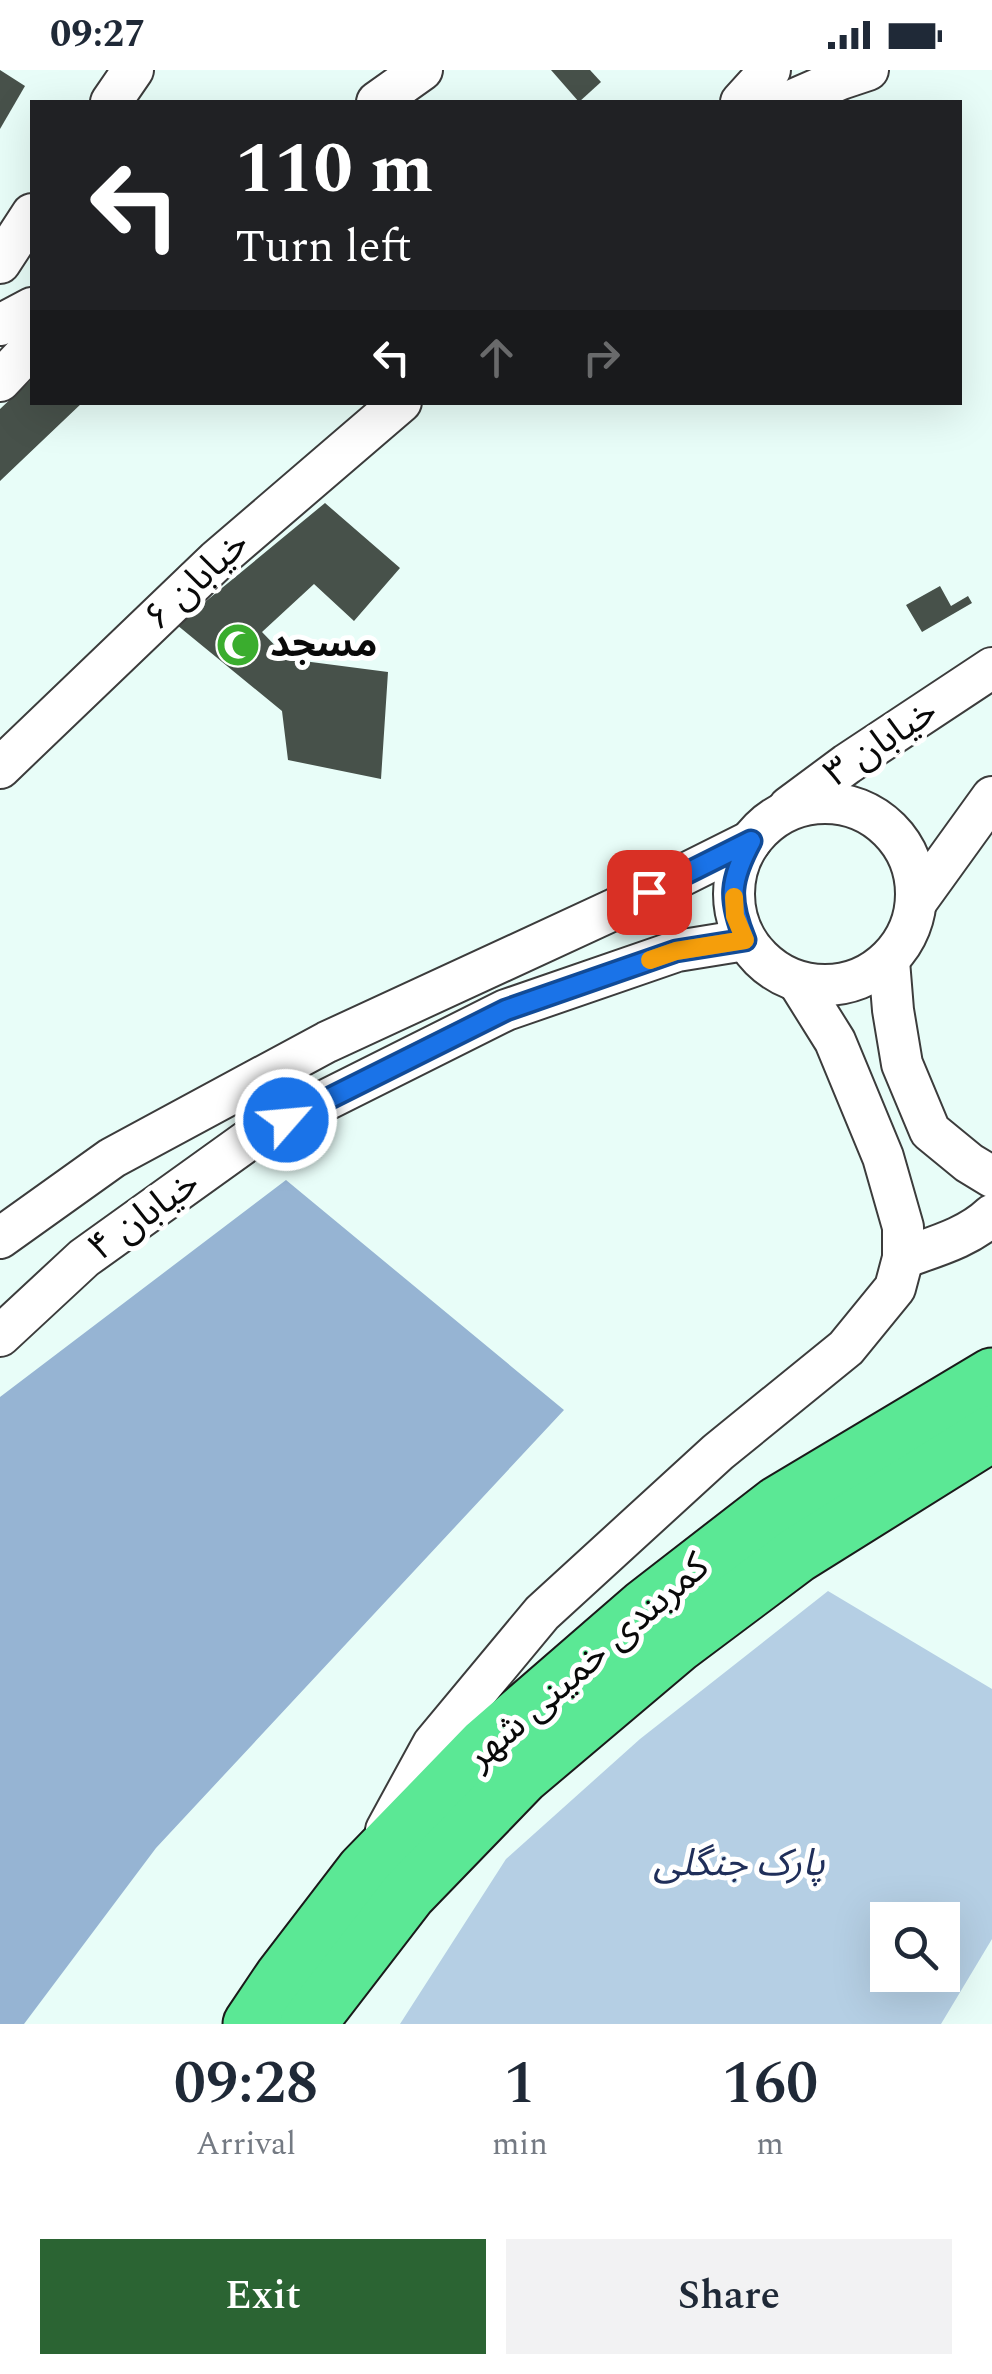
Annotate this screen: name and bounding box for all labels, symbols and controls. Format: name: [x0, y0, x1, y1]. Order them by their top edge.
text: 09:27: [50, 6, 145, 64]
text: 110 m: [235, 117, 433, 223]
icon: left: [70, 140, 200, 270]
text: Turn left: [235, 213, 412, 282]
icon: left: [364, 330, 419, 385]
icon: ahead: [469, 330, 524, 385]
icon: right: [574, 330, 629, 385]
street label: خیابان ۶: [131, 517, 263, 645]
place label: مسجد: [270, 616, 377, 674]
mosque icon: مسجد: [215, 622, 261, 668]
street label: خیابان ۳: [812, 684, 950, 802]
pin: [607, 850, 692, 935]
icon: arrive: [622, 865, 677, 920]
position arrow: [234, 1068, 338, 1172]
street label: خیابان ۴: [76, 1155, 212, 1277]
street label: کمربندی خمینی شهر: [453, 1539, 724, 1785]
park label: پارک جنگلی: [653, 1835, 825, 1893]
map controls: [870, 1902, 960, 1992]
button: search: [870, 1902, 960, 1992]
text: 09:28: [174, 2038, 318, 2130]
text: 1: [504, 2038, 536, 2130]
text: 160: [722, 2038, 818, 2130]
text: Arrival: [196, 2120, 296, 2169]
text: min: [492, 2120, 548, 2169]
text: m: [756, 2120, 784, 2169]
button: Exit: [40, 2239, 486, 2354]
button: Share: [506, 2239, 952, 2354]

